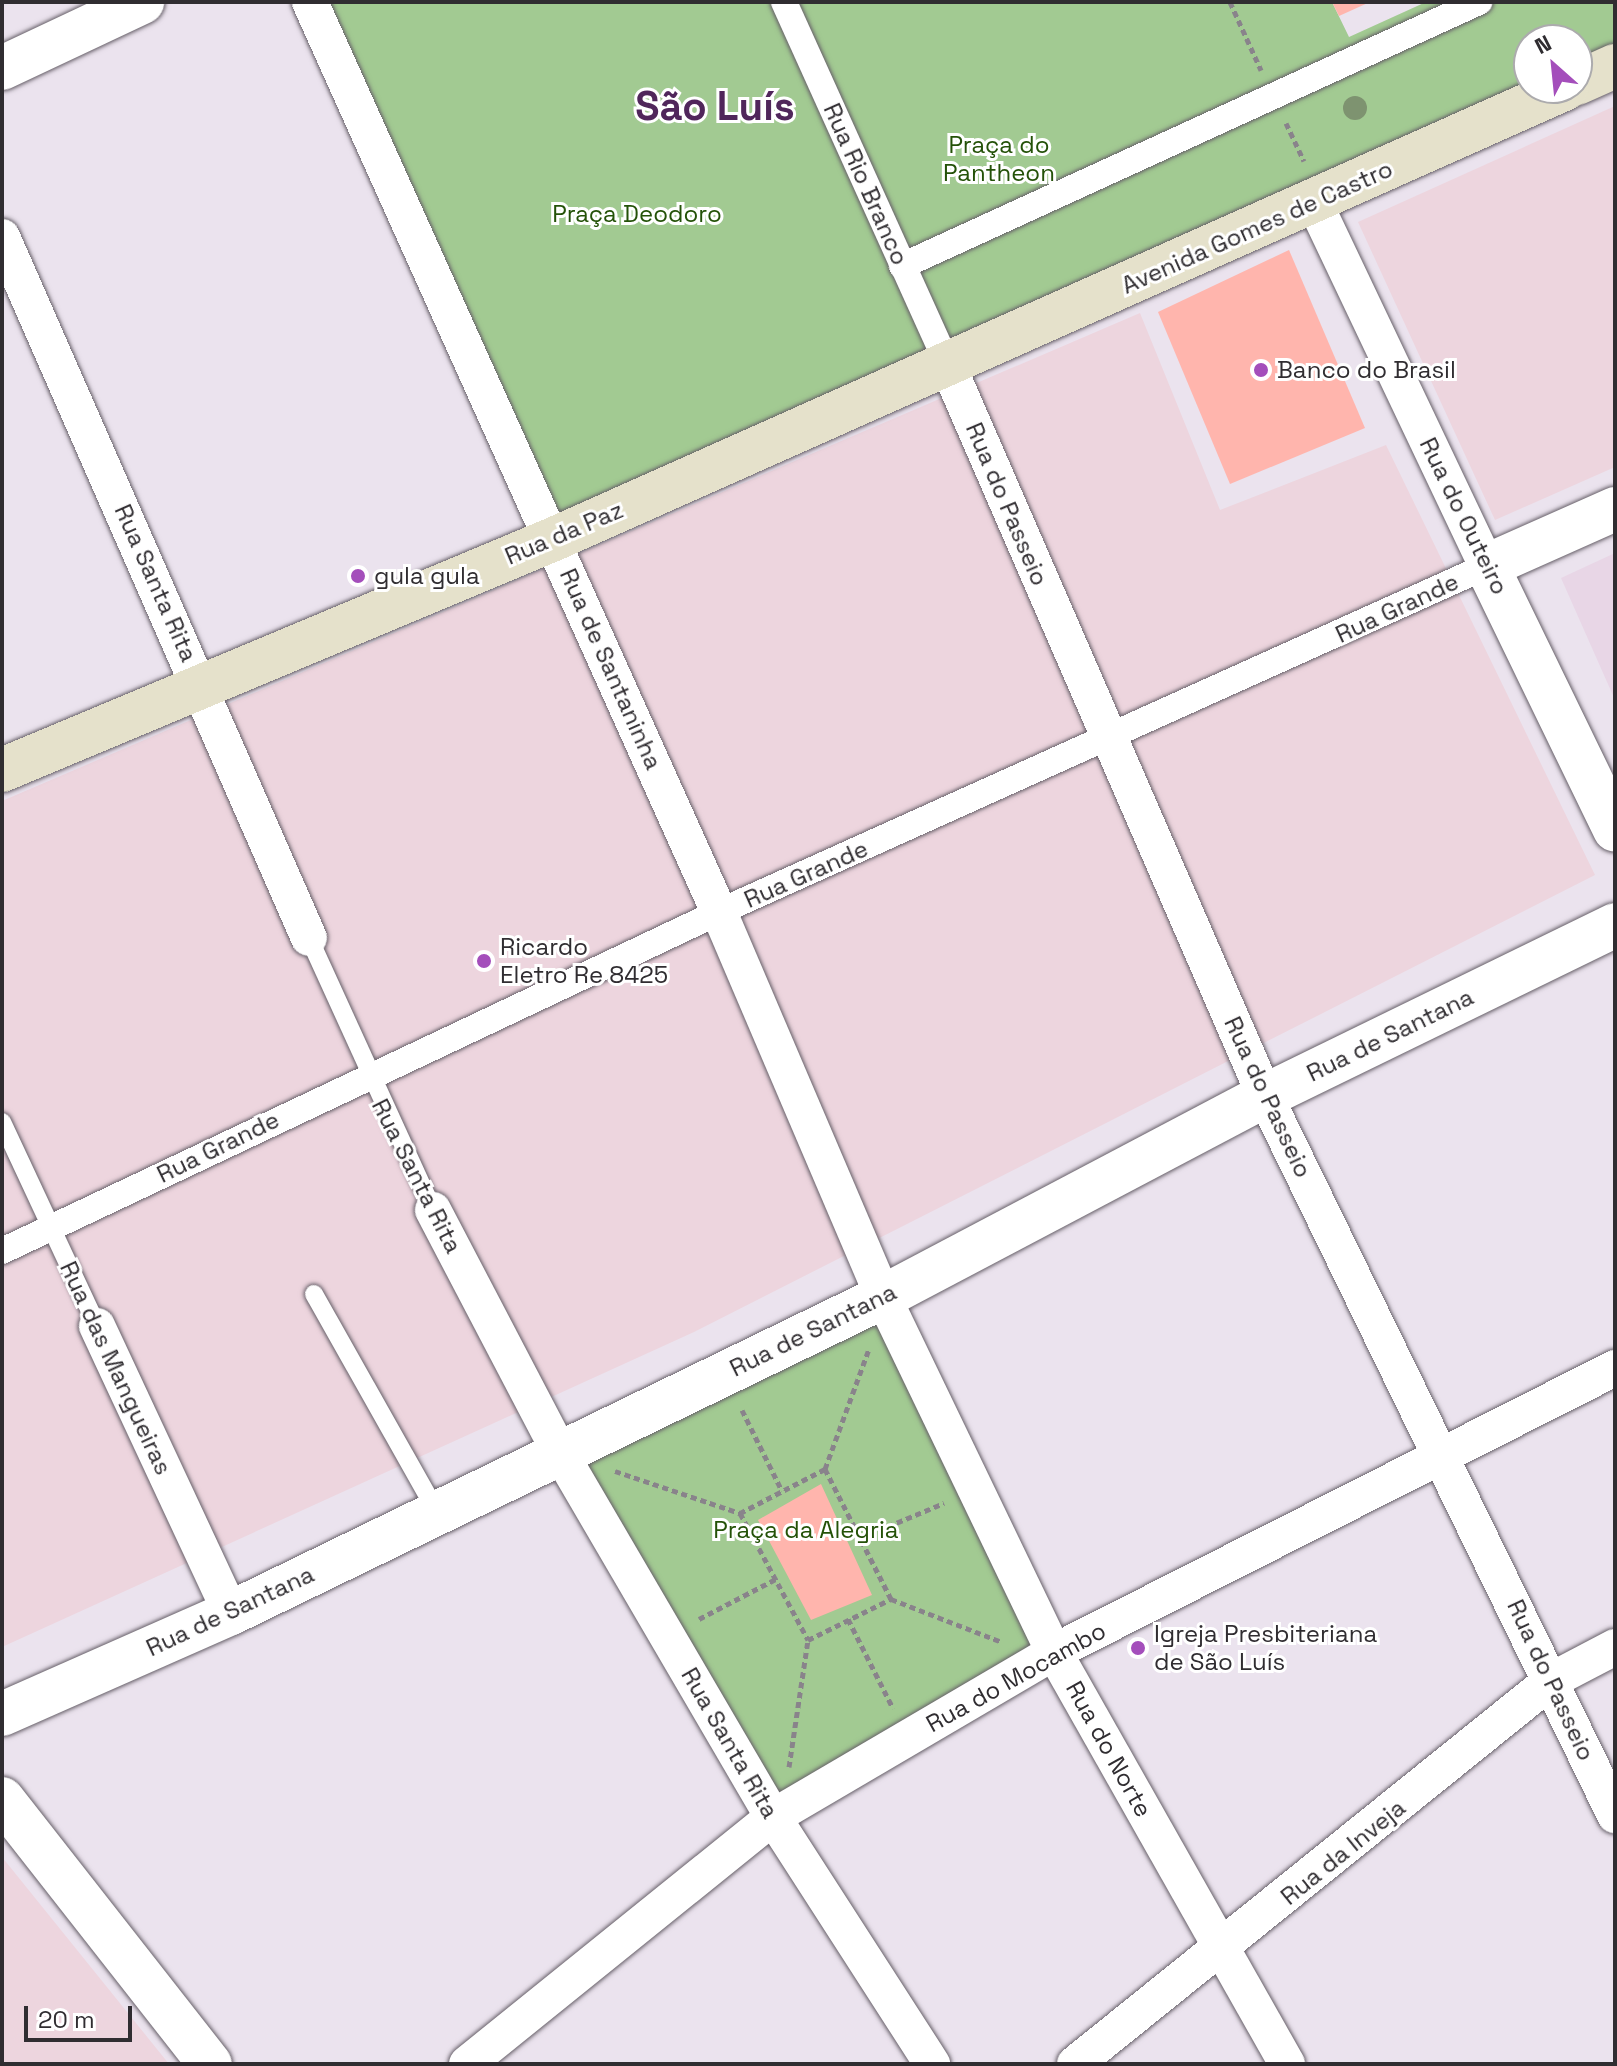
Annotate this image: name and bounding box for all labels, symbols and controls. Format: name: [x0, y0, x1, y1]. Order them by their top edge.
north arrow: [1513, 24, 1593, 104]
text: N: [1530, 29, 1556, 60]
district label: São Luís: [635, 83, 795, 131]
street label: Rua Rio Branco: [817, 99, 915, 269]
park label: Praça do Pantheon: [943, 131, 1055, 187]
street label: Avenida Gomes de Castro: [1117, 154, 1397, 300]
park label: Praça Deodoro: [552, 200, 722, 228]
place label: Banco do Brasil: [1277, 356, 1456, 384]
marker: Banco do Brasil: [1252, 361, 1270, 379]
street label: Rua do Passeio: [960, 418, 1054, 590]
street label: Rua do Outeiro: [1414, 433, 1514, 599]
street label: Rua da Paz: [501, 495, 627, 571]
street label: Rua Santa Rita: [108, 500, 204, 666]
place label: gula gula: [374, 562, 480, 590]
street label: Rua de Santaninha: [554, 564, 668, 774]
marker: gula gula: [349, 567, 367, 585]
street label: Rua Grande: [1331, 567, 1463, 649]
street label: Rua Grande: [740, 834, 872, 914]
place label: Ricardo Eletro Re 8425: [500, 933, 668, 989]
marker: Ricardo Eletro Re 8425: [475, 952, 493, 970]
street label: Rua de Santana: [1302, 982, 1478, 1088]
street label: Rua do Passeio: [1218, 1012, 1318, 1182]
street label: Rua Santa Rita: [366, 1094, 468, 1258]
street label: Rua Grande: [152, 1105, 284, 1189]
street label: Rua das Mangueiras: [54, 1257, 178, 1479]
street label: Rua de Santana: [725, 1277, 901, 1383]
park label: Praça da Alegria: [713, 1516, 899, 1544]
street label: Rua de Santana: [142, 1560, 318, 1662]
street label: Rua do Passeio: [1501, 1595, 1601, 1765]
street label: Rua do Mocambo: [921, 1616, 1111, 1738]
place label: Igreja Presbiteriana de São Luís: [1154, 1620, 1377, 1676]
marker: Igreja Presbiteriana de São Luís: [1129, 1639, 1147, 1657]
street label: Rua Santa Rita: [675, 1662, 785, 1824]
street label: Rua do Norte: [1060, 1676, 1158, 1822]
street label: Rua da Inveja: [1275, 1793, 1411, 1911]
scale bar: [28, 1990, 136, 2040]
text: 20 m: [38, 2004, 95, 2035]

